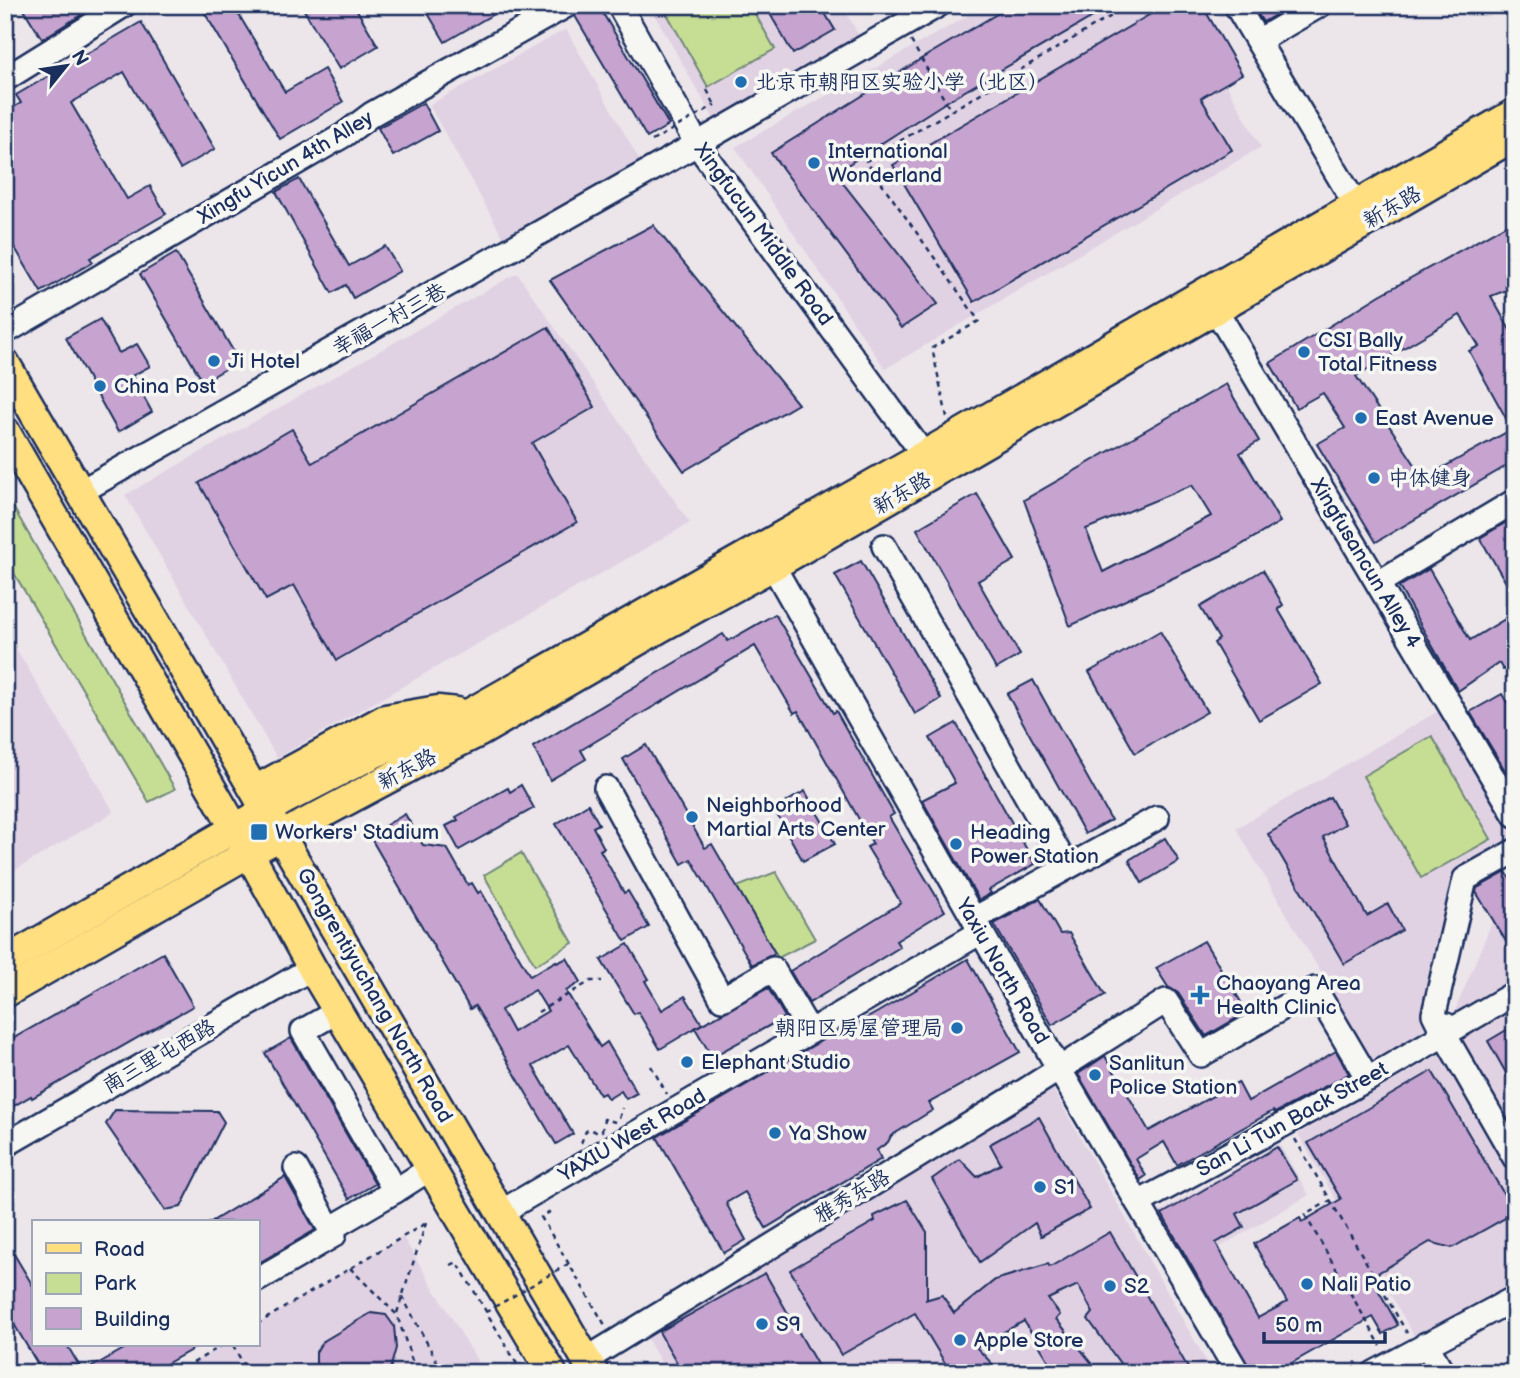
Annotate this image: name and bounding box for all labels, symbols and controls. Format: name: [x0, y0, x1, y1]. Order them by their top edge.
north arrow: [32, 32, 102, 102]
text: N: [66, 46, 93, 70]
place label: 北京市朝阳区实验小学（北区）: [755, 70, 1049, 95]
marker: 北京市朝阳区实验小学（北区）: [733, 74, 749, 90]
street label: Xingfu Yicun 4th Alley: [192, 105, 378, 230]
street label: Xingfucun Middle Road: [688, 137, 838, 330]
place label: International Wonderland: [828, 139, 948, 188]
marker: International Wonderland: [806, 155, 822, 171]
street label: 新东路: [1359, 181, 1426, 234]
street label: 幸福一村三巷: [328, 278, 450, 361]
place label: CSI Bally Total Fitness: [1318, 328, 1437, 377]
marker: CSI Bally Total Fitness: [1296, 344, 1312, 360]
place label: Ji Hotel: [228, 349, 300, 374]
marker: Ji Hotel: [206, 353, 222, 369]
place label: China Post: [114, 374, 217, 399]
marker: China Post: [92, 378, 108, 394]
place label: East Avenue: [1375, 406, 1494, 431]
marker: East Avenue: [1353, 410, 1369, 426]
place label: 中体健身: [1388, 466, 1472, 491]
street label: 新东路: [869, 467, 936, 520]
marker: 中体健身: [1366, 470, 1382, 486]
street label: Xingfusancun Alley 4: [1304, 473, 1426, 653]
street label: 新东路: [374, 744, 441, 795]
place label: Neighborhood Martial Arts Center: [706, 793, 886, 842]
marker: Neighborhood Martial Arts Center: [684, 809, 700, 825]
place label: Workers' Stadium: [275, 820, 439, 845]
place label: Heading Power Station: [970, 820, 1099, 869]
marker: Workers' Stadium: [249, 822, 269, 842]
marker: Heading Power Station: [948, 836, 964, 852]
street label: Gongrentiyuchang North Road: [291, 863, 458, 1127]
street label: Yaxiu North Road: [950, 893, 1055, 1049]
place label: Chaoyang Area Health Clinic: [1216, 971, 1361, 1020]
marker: Chaoyang Area Health Clinic: [1190, 985, 1210, 1005]
street label: 南三里屯西路: [98, 1014, 220, 1099]
place label: 朝阳区房屋管理局: [775, 1016, 943, 1041]
marker: 朝阳区房屋管理局: [949, 1020, 965, 1036]
place label: Elephant Studio: [701, 1050, 851, 1075]
place label: Sanlitun Police Station: [1109, 1051, 1237, 1100]
marker: Elephant Studio: [679, 1054, 695, 1070]
street label: San Li Tun Back Street: [1192, 1056, 1393, 1182]
marker: Sanlitun Police Station: [1087, 1067, 1103, 1083]
street label: YAXIU West Road: [553, 1083, 710, 1188]
place label: Ya Show: [788, 1121, 867, 1146]
marker: Ya Show: [767, 1125, 783, 1141]
street label: 雅秀东路: [810, 1164, 895, 1229]
place label: S1: [1054, 1175, 1075, 1200]
marker: S1: [1032, 1179, 1048, 1195]
legend: [32, 1220, 259, 1346]
text: Road: [94, 1237, 145, 1262]
text: Park: [94, 1271, 137, 1296]
place label: Nali Patio: [1321, 1272, 1412, 1297]
place label: S2: [1124, 1274, 1150, 1299]
marker: Nali Patio: [1299, 1276, 1315, 1292]
marker: S2: [1102, 1278, 1118, 1294]
scale bar: [1264, 1301, 1385, 1345]
text: Building: [94, 1307, 170, 1332]
place label: S9: [776, 1312, 801, 1337]
text: 50 m: [1275, 1313, 1322, 1338]
marker: S9: [754, 1316, 770, 1332]
place label: Apple Store: [974, 1328, 1084, 1353]
marker: Apple Store: [952, 1332, 968, 1348]

